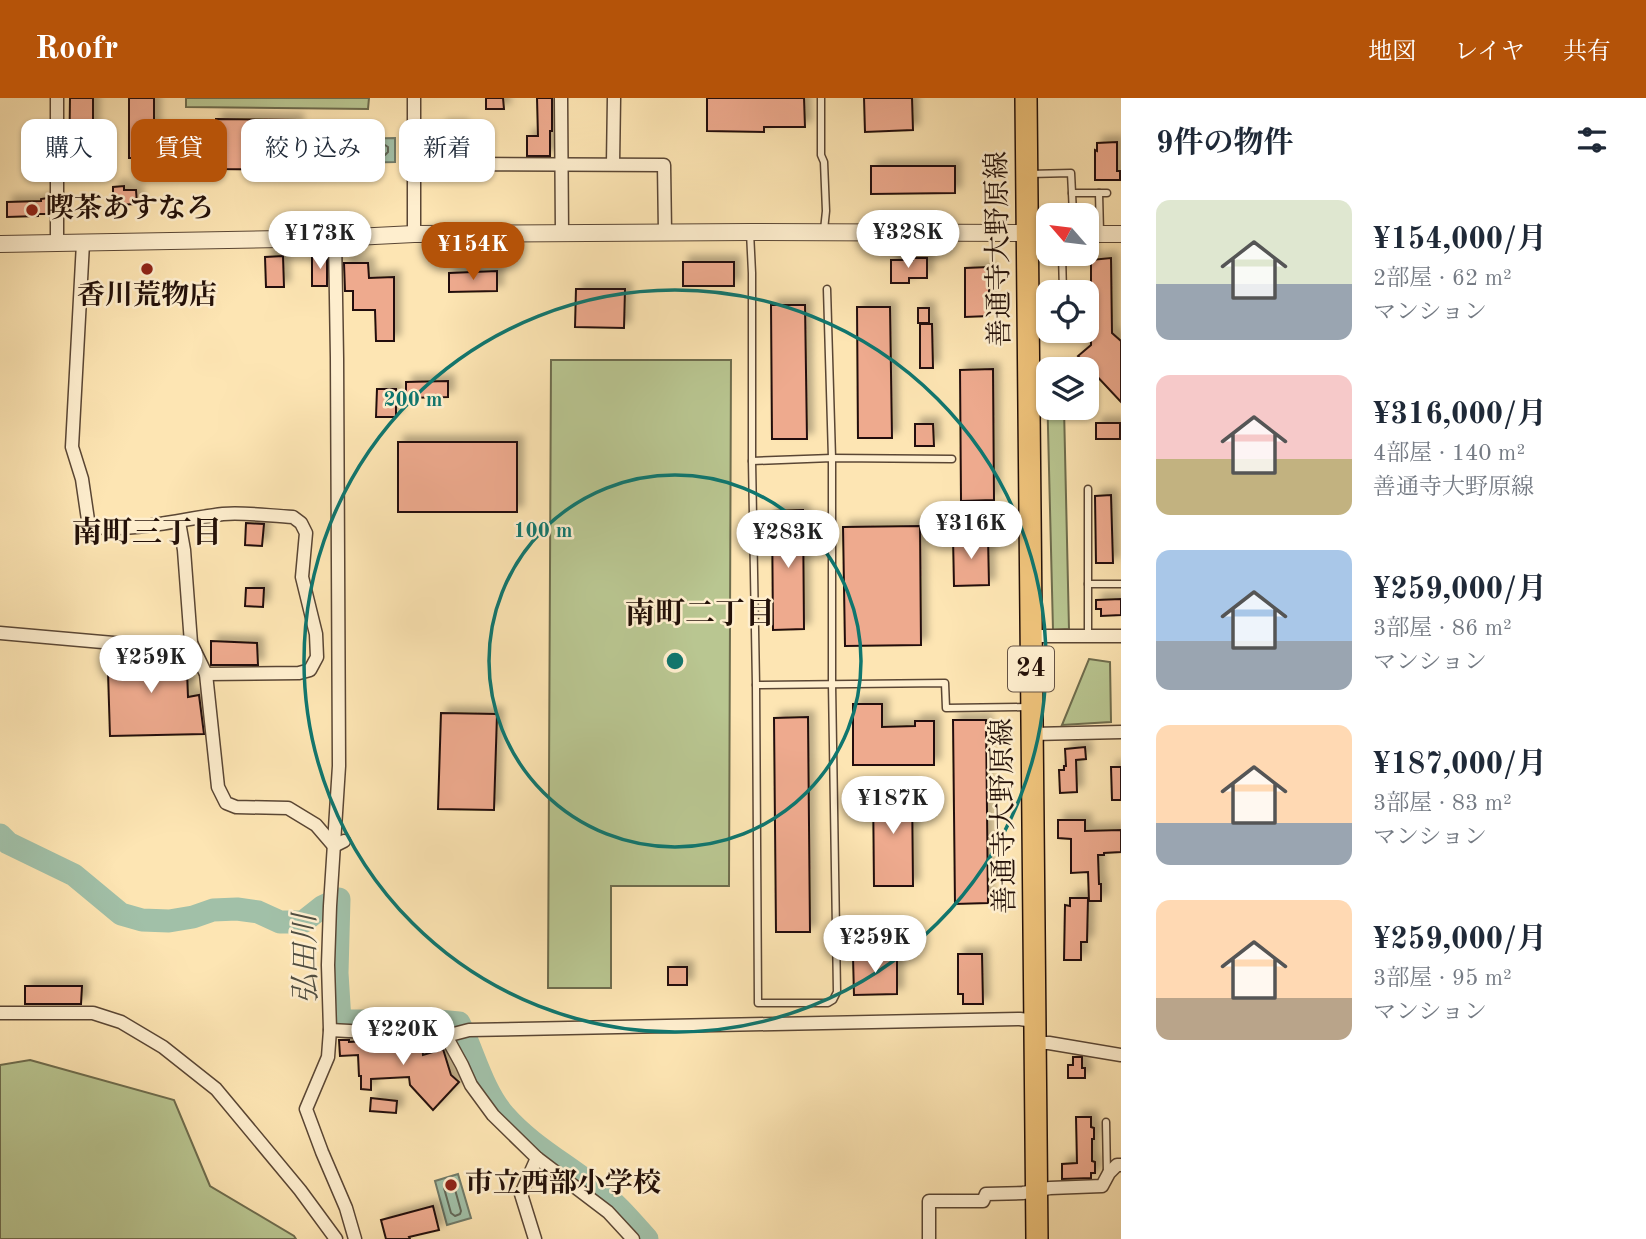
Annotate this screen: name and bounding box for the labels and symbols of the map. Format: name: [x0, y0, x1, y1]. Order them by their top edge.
street label: 善通寺大野原線: [981, 151, 1016, 347]
place label: 喫茶あすなろ: [46, 193, 214, 224]
marker: 喫茶あすなろ: [24, 202, 40, 218]
north arrow: [1036, 203, 1099, 266]
pin: ¥328K: [859, 211, 957, 270]
pin: ¥173K: [271, 212, 369, 271]
pin: ¥154K: [424, 222, 522, 282]
marker: 香川荒物店: [139, 261, 155, 277]
place label: 香川荒物店: [77, 280, 217, 311]
text: 200 m: [383, 390, 443, 411]
pin: ¥316K: [922, 502, 1020, 561]
pin: ¥283K: [739, 510, 837, 570]
district label: 南町三丁目: [72, 516, 222, 549]
text: 100 m: [513, 521, 573, 542]
district label: 南町二丁目: [625, 597, 775, 630]
pin: ¥259K: [102, 636, 200, 695]
road number: 24: [1008, 646, 1054, 692]
centre of rings: [663, 649, 687, 673]
street label: 善通寺大野原線: [986, 718, 1021, 914]
pin: ¥187K: [844, 776, 942, 836]
water label: 弘田川: [289, 911, 323, 1004]
pin: ¥259K: [826, 916, 924, 975]
pin: ¥220K: [354, 1007, 452, 1067]
place label: 市立西部小学校: [465, 1168, 661, 1199]
marker: 市立西部小学校: [443, 1177, 459, 1193]

